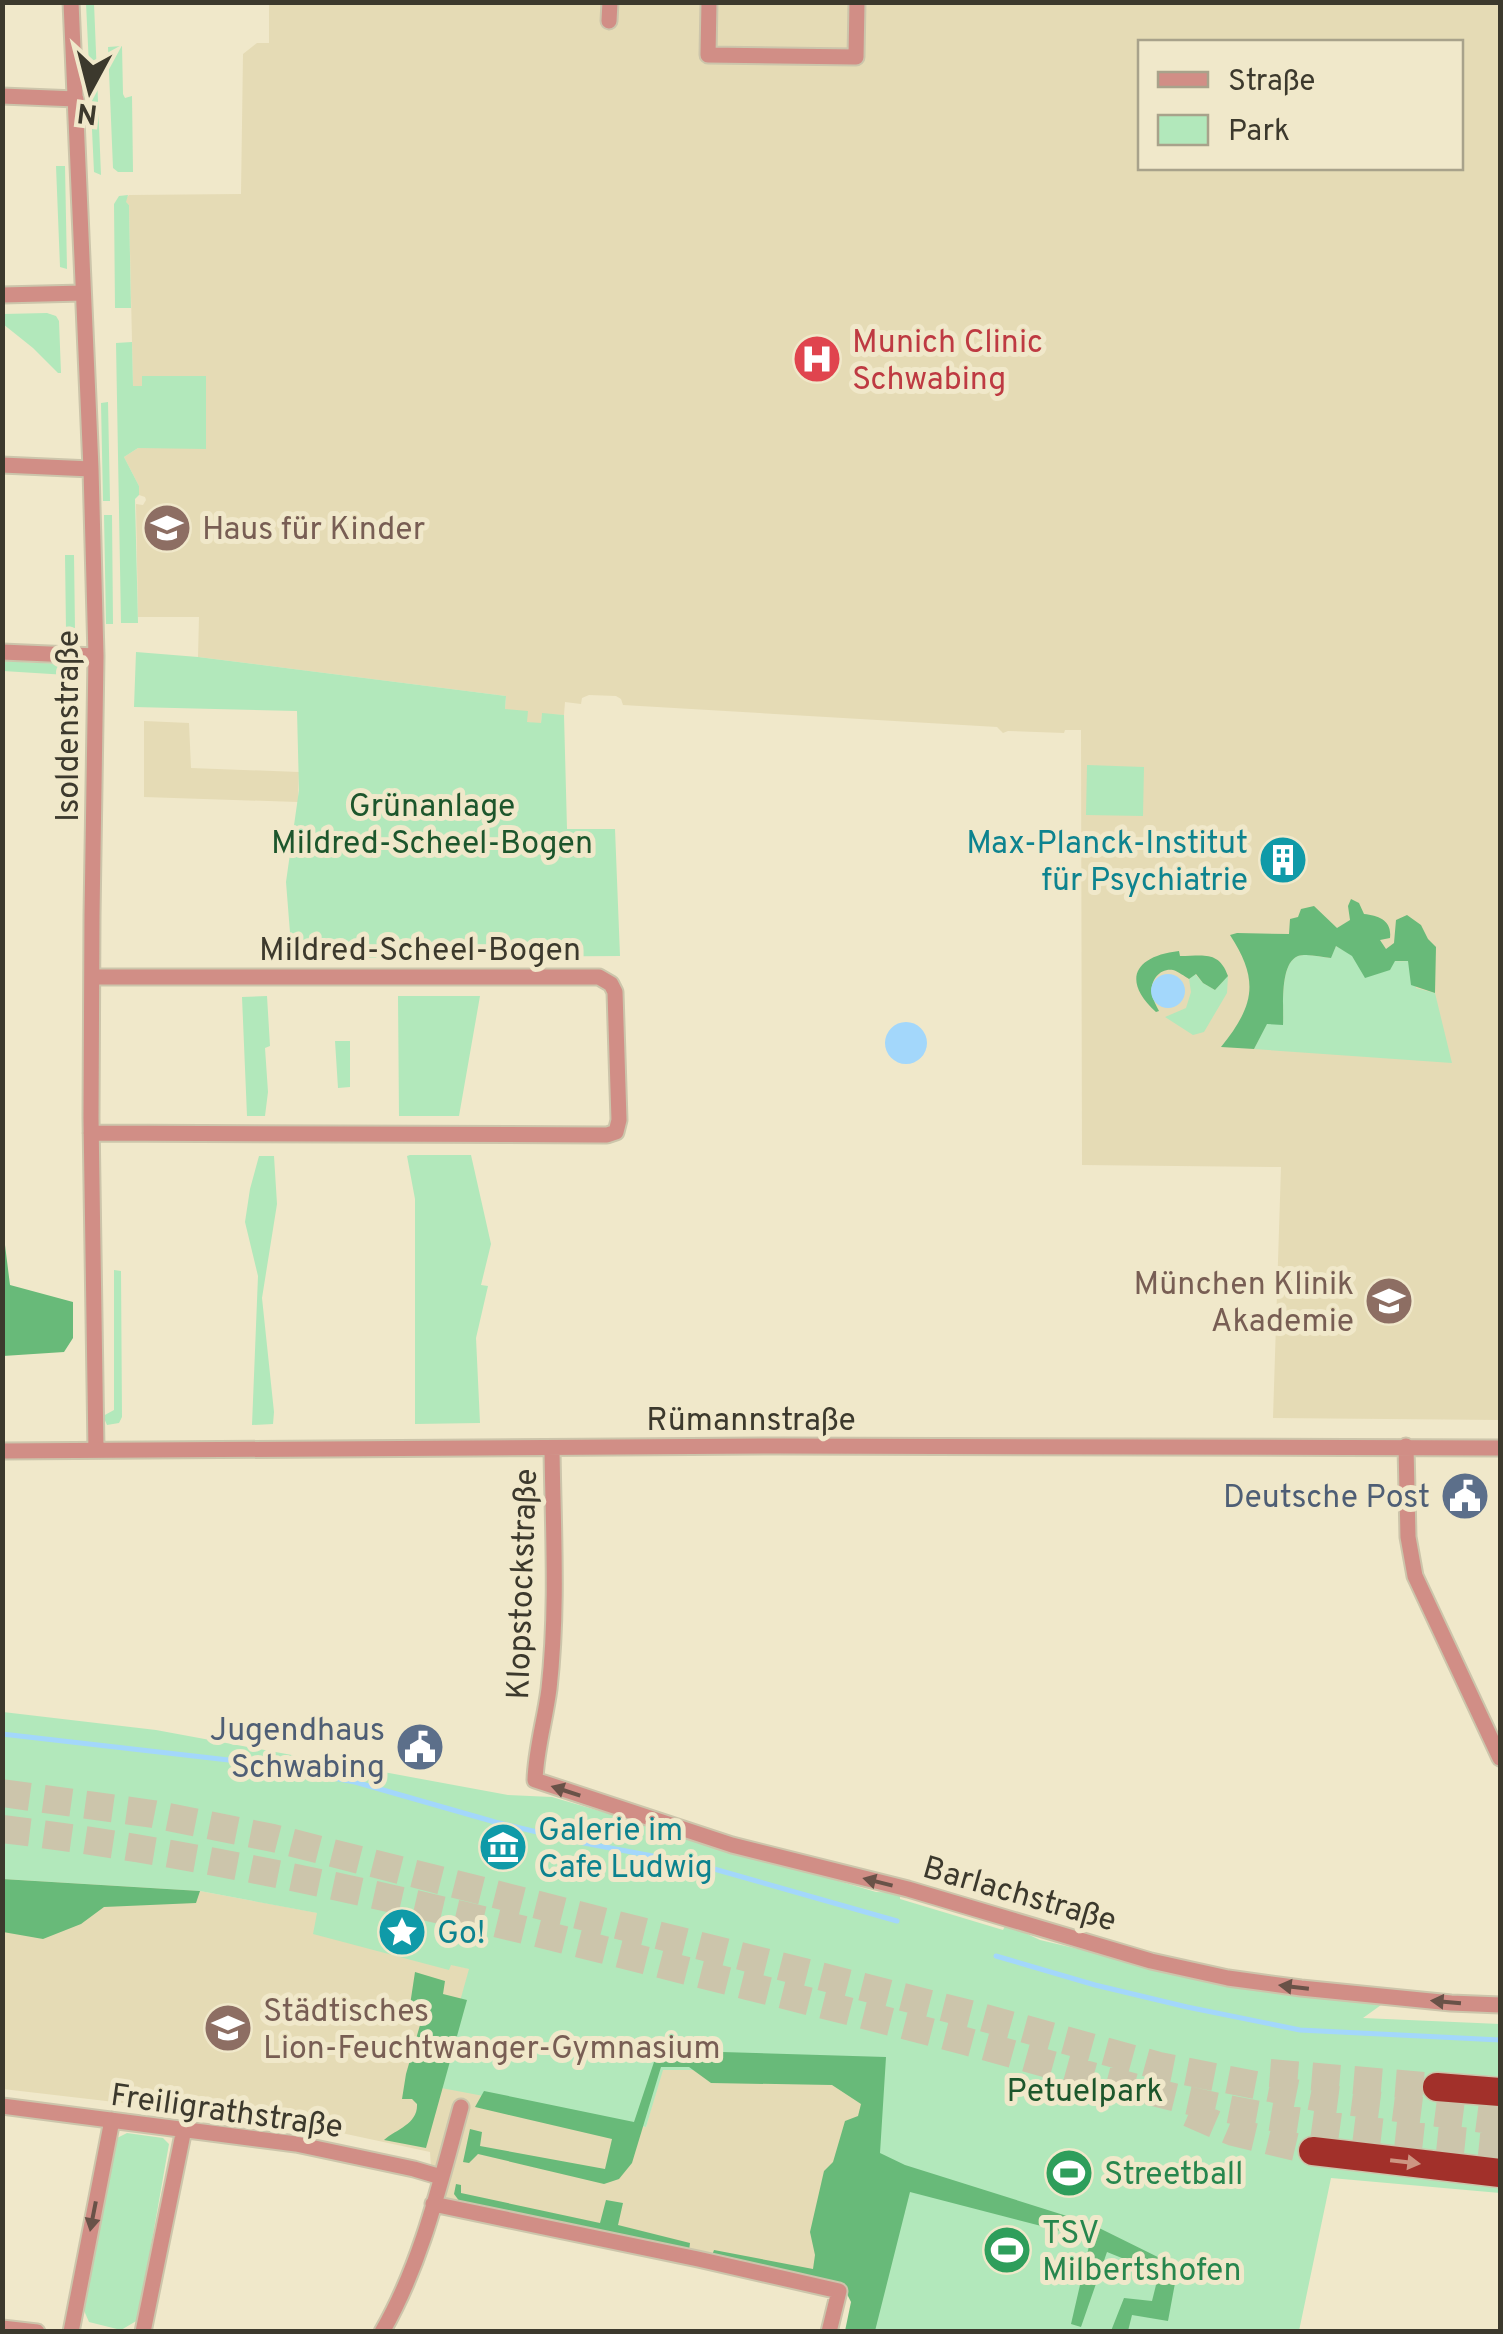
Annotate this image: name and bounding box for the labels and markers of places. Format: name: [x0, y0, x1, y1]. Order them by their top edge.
place label: Munich Clinic Schwabing: [852, 324, 1043, 401]
hospital icon: Munich Clinic Schwabing: [791, 333, 843, 385]
school or university icon: Haus für Kinder: [141, 502, 193, 554]
place label: Haus für Kinder: [202, 511, 425, 551]
place label: Max-Planck-Institut für Psychiatrie: [966, 825, 1248, 902]
building icon: Max-Planck-Institut für Psychiatrie: [1257, 834, 1309, 886]
place label: München Klinik Akademie: [1133, 1266, 1354, 1343]
school or university icon: München Klinik Akademie: [1363, 1275, 1415, 1327]
public building icon: Deutsche Post: [1439, 1470, 1491, 1522]
place label: Deutsche Post: [1223, 1479, 1430, 1519]
place label: Jugendhaus Schwabing: [210, 1712, 385, 1789]
public building icon: Jugendhaus Schwabing: [394, 1721, 446, 1773]
place label: Galerie im Cafe Ludwig: [538, 1812, 713, 1889]
museum icon: Galerie im Cafe Ludwig: [477, 1821, 529, 1873]
place icon: Go!: [376, 1906, 428, 1958]
place label: Go!: [437, 1915, 486, 1955]
place label: Städtisches Lion-Feuchtwanger-Gymnasium: [263, 1993, 721, 2070]
school or university icon: Städtisches Lion-Feuchtwanger-Gymnasium: [202, 2002, 254, 2054]
sports icon: Streetball: [1043, 2147, 1095, 2199]
place label: Streetball: [1104, 2156, 1244, 2196]
place label: TSV Milbertshofen: [1042, 2215, 1242, 2292]
sports icon: TSV Milbertshofen: [981, 2224, 1033, 2276]

